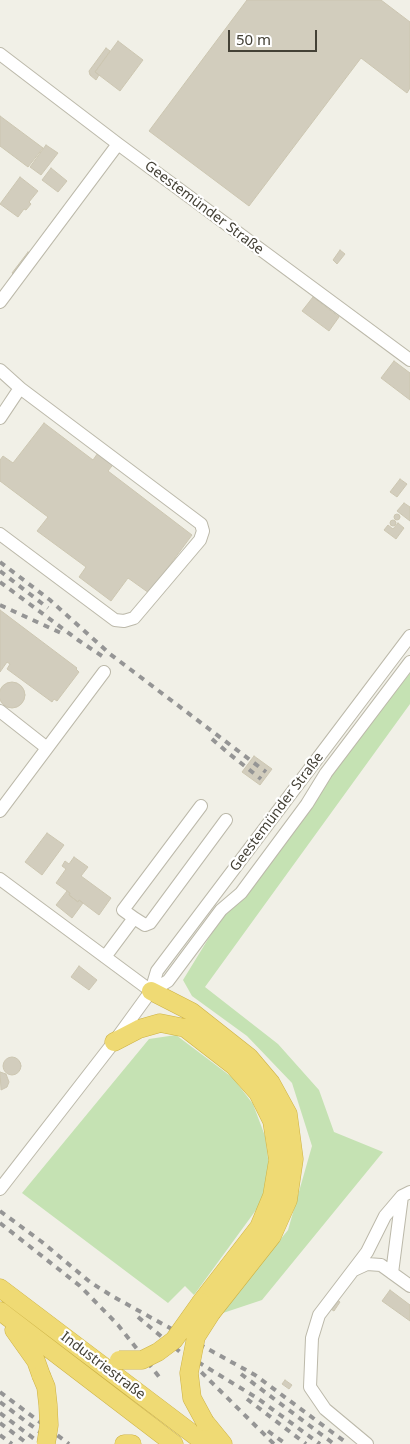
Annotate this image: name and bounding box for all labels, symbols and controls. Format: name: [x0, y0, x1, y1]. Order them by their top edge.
scale bar: [230, 20, 319, 52]
text: 50 m: [236, 29, 271, 49]
street label: Geestemünder Straße: [141, 158, 267, 258]
street label: Geestemünder Straße: [227, 749, 327, 875]
street label: Industriestraße: [57, 1329, 149, 1403]

